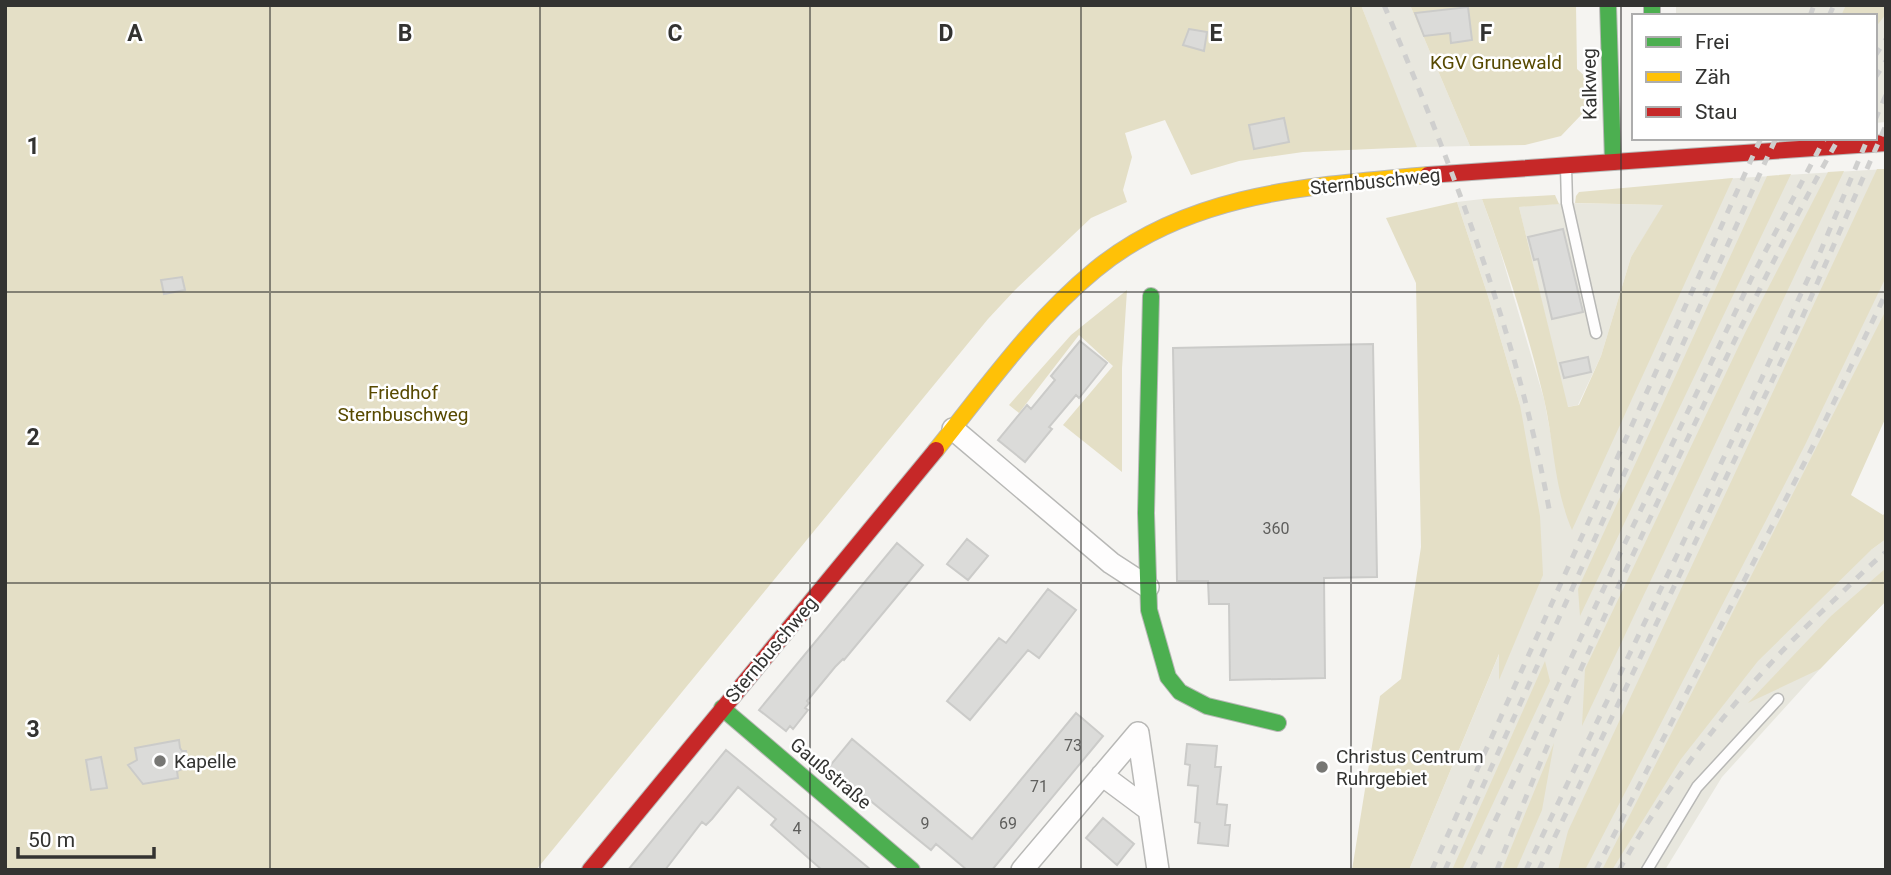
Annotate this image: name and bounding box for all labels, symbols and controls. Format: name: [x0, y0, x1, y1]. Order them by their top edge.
legend: [1632, 14, 1877, 140]
text: A: [127, 20, 143, 47]
text: B: [398, 20, 412, 47]
text: C: [667, 20, 683, 47]
text: D: [939, 20, 953, 47]
text: E: [1210, 20, 1223, 47]
text: F: [1480, 20, 1493, 47]
text: Frei: [1695, 30, 1730, 54]
street label: Kalkweg: [1577, 48, 1602, 120]
park label: KGV Grunewald: [1430, 51, 1562, 74]
text: Zäh: [1695, 65, 1731, 89]
text: Stau: [1695, 100, 1737, 124]
text: 1: [26, 133, 40, 160]
street label: Sternbuschweg: [1309, 163, 1441, 200]
park label: Friedhof Sternbuschweg: [338, 381, 468, 426]
text: 2: [26, 424, 40, 451]
house number: 360: [1263, 519, 1289, 538]
street label: Sternbuschweg: [721, 592, 822, 707]
text: 3: [26, 716, 40, 743]
street label: Gaußstraße: [785, 733, 876, 814]
house number: 73: [1064, 736, 1082, 755]
place label: Christus Centrum Ruhrgebiet: [1336, 745, 1484, 790]
place label: Kapelle: [174, 750, 236, 773]
marker: Kapelle: [152, 753, 168, 769]
marker: Christus Centrum Ruhrgebiet: [1314, 759, 1330, 775]
house number: 71: [1030, 777, 1048, 796]
house number: 9: [921, 814, 930, 833]
house number: 69: [999, 814, 1017, 833]
scale bar: [18, 816, 154, 860]
house number: 4: [793, 819, 802, 838]
text: 50 m: [28, 828, 75, 852]

